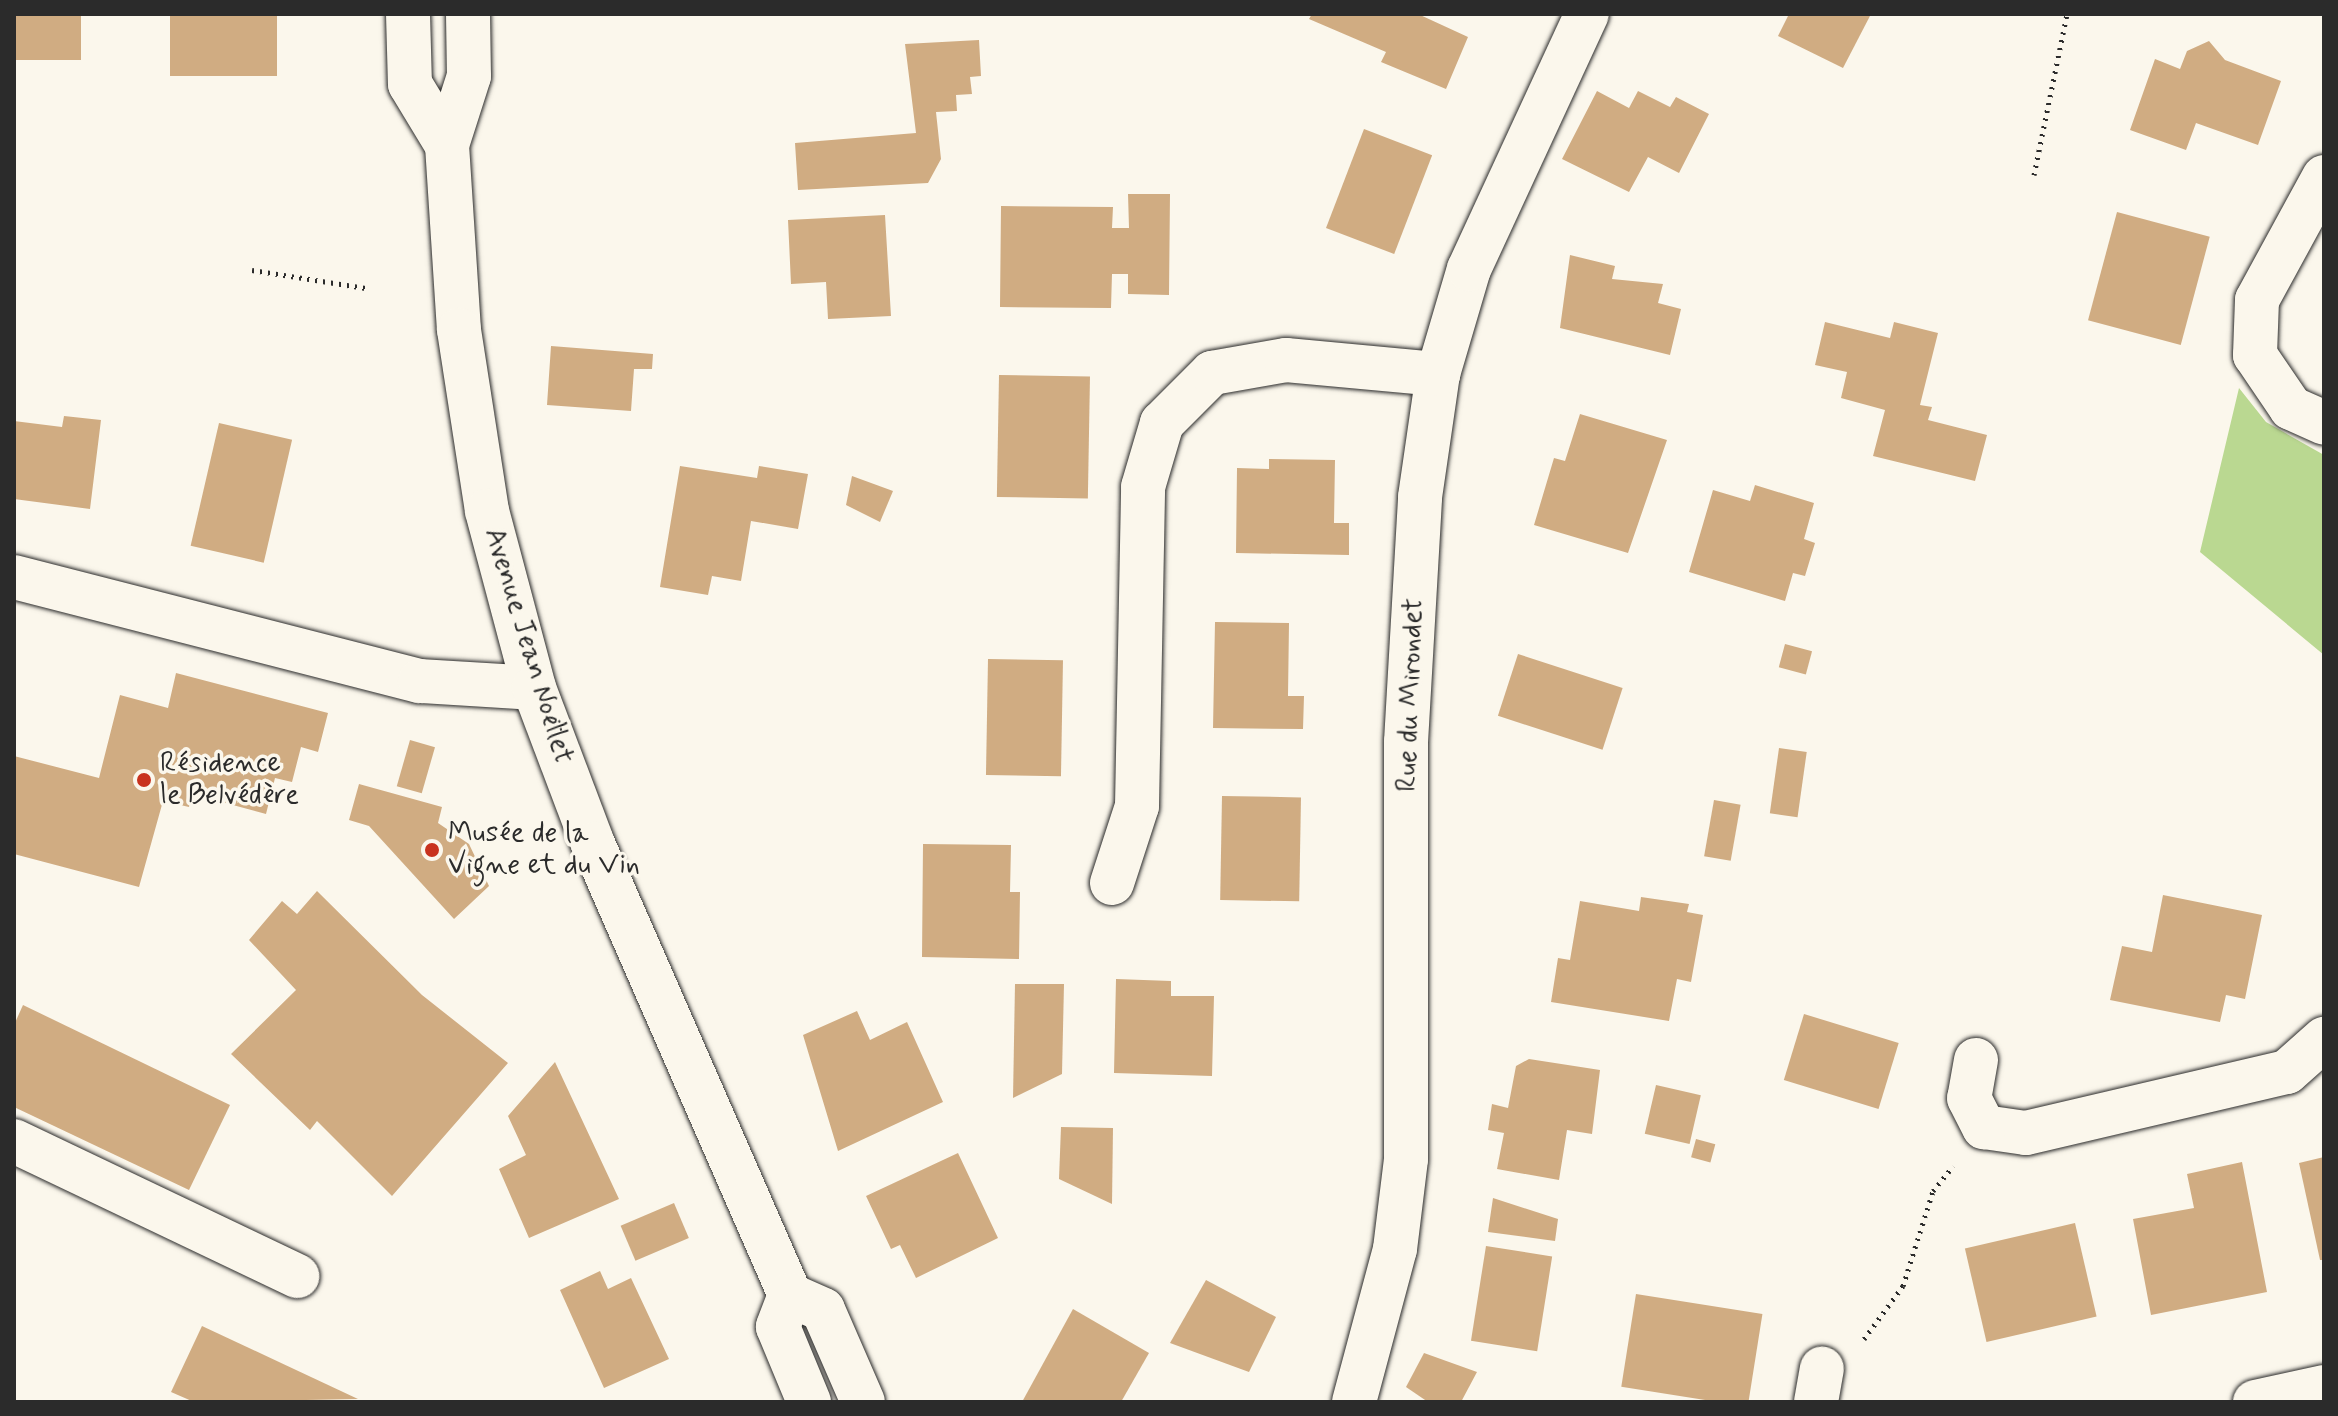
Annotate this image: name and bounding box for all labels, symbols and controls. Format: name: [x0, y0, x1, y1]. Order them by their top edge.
street label: Avenue Jean Noëllet: [476, 525, 580, 767]
street label: Rue du Mirondet: [1391, 600, 1431, 790]
place label: Résidence le Belvédère: [160, 747, 301, 813]
marker: Résidence le Belvédère: [135, 771, 153, 789]
place label: Musée de la Vigne et du Vin: [448, 817, 638, 883]
marker: Musée de la Vigne et du Vin: [423, 841, 441, 859]

